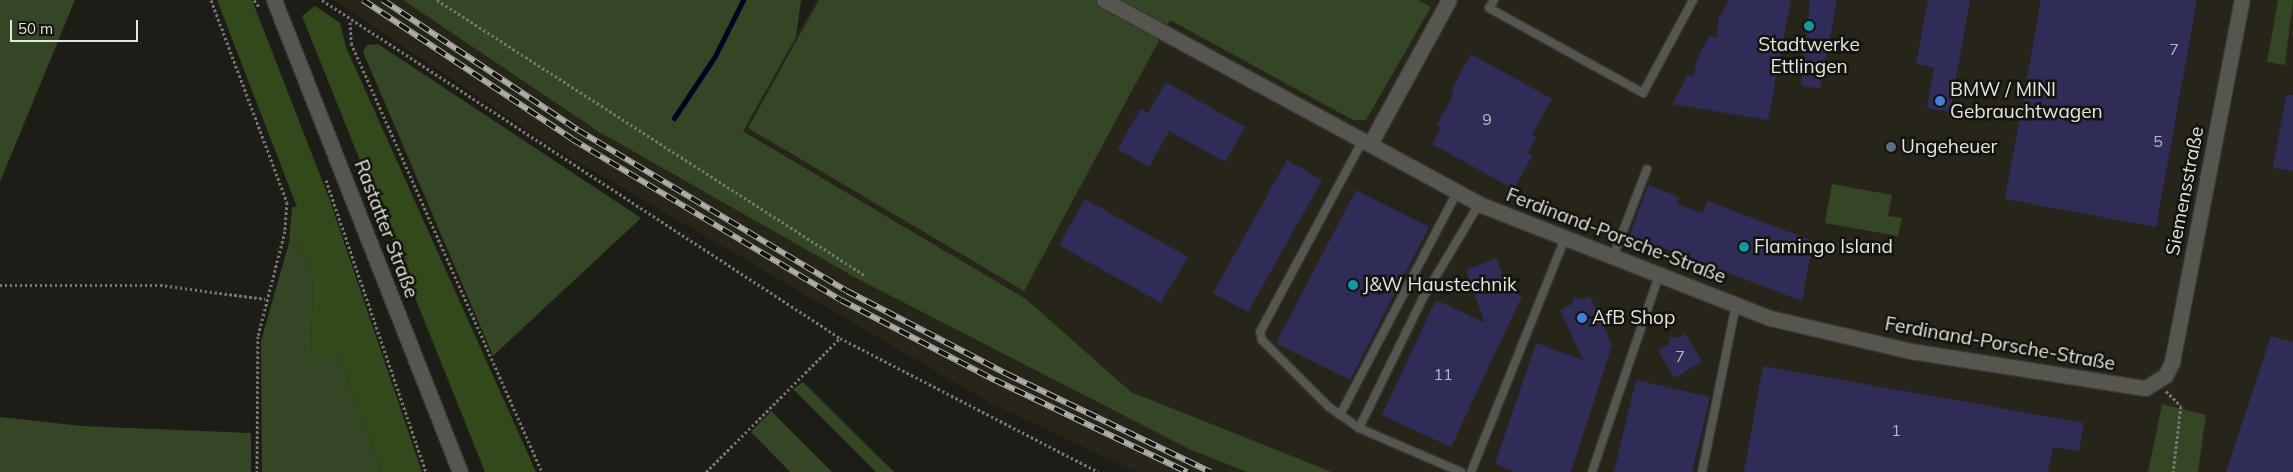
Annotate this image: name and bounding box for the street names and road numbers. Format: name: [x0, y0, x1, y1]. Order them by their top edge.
street label: Siemensstraße: [2161, 125, 2209, 257]
street label: Rastatter Straße: [349, 157, 423, 301]
street label: Ferdinand-Porsche-Straße: [1503, 184, 1729, 288]
street label: Ferdinand-Porsche-Straße: [1883, 313, 2117, 375]

